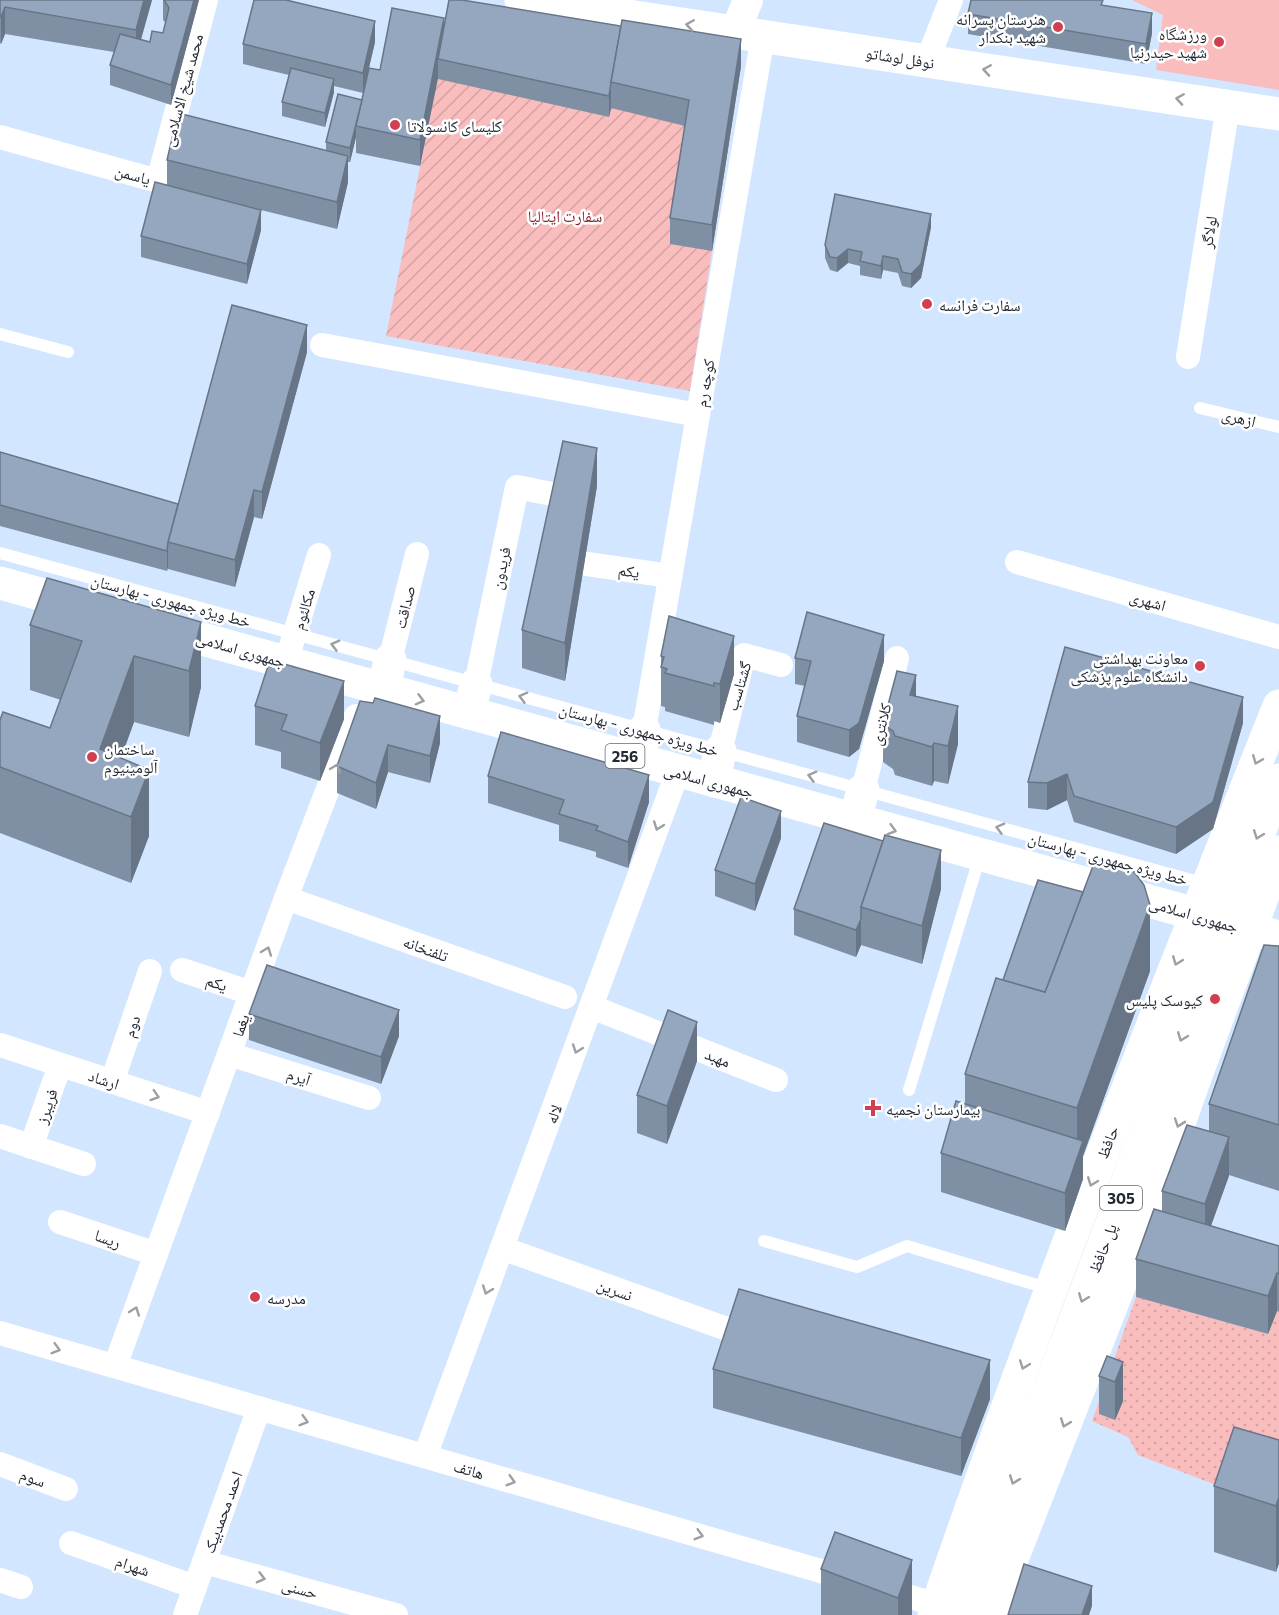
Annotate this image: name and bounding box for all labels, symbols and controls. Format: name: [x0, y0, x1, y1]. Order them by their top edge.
place label: هنرستان پسرانه شهید بنکدار: [956, 9, 1046, 47]
one-way arrow: [686, 20, 695, 32]
marker: هنرستان پسرانه شهید بنکدار: [1051, 20, 1065, 34]
place label: ورزشگاه شهید حیدرنیا: [1130, 24, 1207, 62]
street label: محمد شیخ الاسلامی: [158, 32, 208, 149]
marker: ورزشگاه شهید حیدرنیا: [1212, 35, 1226, 49]
street label: نوفل لوشاتو: [864, 42, 936, 74]
one-way arrow: [982, 64, 991, 76]
one-way arrow: [1175, 93, 1185, 106]
place label: کلیسای کانسولاتا: [407, 116, 502, 137]
marker: کلیسای کانسولاتا: [388, 118, 402, 132]
street label: یاسمن: [113, 160, 153, 190]
park label: سفارت ایتالیا: [528, 206, 602, 226]
street label: لولاگر: [1196, 215, 1221, 251]
place label: سفارت فرانسه: [939, 295, 1021, 315]
marker: سفارت فرانسه: [920, 297, 934, 311]
street label: کوچه رم: [690, 357, 720, 409]
street label: ازهری: [1219, 404, 1258, 432]
street label: فریدون: [486, 545, 516, 591]
street label: یکم: [617, 559, 641, 583]
street label: خط ویژه جمهوری - بهارستان: [89, 570, 253, 632]
street label: صداقت: [389, 583, 419, 631]
street label: مکالئوم: [288, 586, 320, 632]
street label: اشهری: [1127, 586, 1168, 616]
street label: جمهوری اسلامی: [194, 627, 288, 673]
one-way arrow: [330, 640, 340, 652]
place label: معاونت بهداشتی دانشگاه علوم پزشکی: [1070, 648, 1188, 687]
street label: گشتاسب: [722, 659, 755, 713]
marker: معاونت بهداشتی دانشگاه علوم پزشکی: [1193, 659, 1207, 673]
one-way arrow: [518, 691, 528, 704]
one-way arrow: [415, 693, 425, 705]
street label: خط ویژه جمهوری - بهارستان: [557, 699, 721, 761]
street label: کلانتری: [866, 701, 896, 748]
place label: ساختمان آلومینیوم: [104, 739, 158, 778]
road number: 256: [606, 744, 644, 768]
marker: ساختمان آلومینیوم: [85, 750, 99, 764]
one-way arrow: [1252, 754, 1264, 765]
street label: جمهوری اسلامی: [662, 759, 756, 803]
one-way arrow: [328, 763, 341, 774]
one-way arrow: [807, 771, 818, 783]
one-way arrow: [653, 820, 666, 831]
one-way arrow: [886, 823, 897, 835]
one-way arrow: [995, 823, 1006, 835]
street label: خط ویژه جمهوری - بهارستان: [1026, 828, 1190, 890]
one-way arrow: [1253, 829, 1266, 840]
street label: جمهوری اسلامی: [1147, 892, 1241, 938]
street label: تلفنخانه: [401, 931, 451, 965]
one-way arrow: [259, 946, 272, 957]
one-way arrow: [1172, 955, 1184, 966]
street label: یکم: [203, 970, 230, 996]
place label: کیوسک پلیس: [1126, 990, 1203, 1011]
marker: کیوسک پلیس: [1208, 992, 1222, 1006]
street label: یغما: [227, 1011, 253, 1039]
street label: دوم: [118, 1013, 145, 1040]
one-way arrow: [1177, 1031, 1189, 1042]
one-way arrow: [571, 1043, 584, 1053]
street label: مهبد: [702, 1043, 733, 1072]
street label: آیرم: [284, 1063, 314, 1091]
street label: ارشاد: [86, 1065, 122, 1094]
street label: فریبرز: [31, 1086, 62, 1127]
one-way arrow: [149, 1089, 160, 1101]
marker: بیمارستان نجمیه: [864, 1099, 882, 1117]
place label: بیمارستان نجمیه: [886, 1099, 980, 1120]
street label: لاله: [541, 1102, 565, 1126]
one-way arrow: [1173, 1117, 1186, 1128]
street label: حافظ: [1092, 1123, 1122, 1161]
one-way arrow: [1087, 1176, 1099, 1187]
road number: 305: [1100, 1186, 1142, 1210]
street label: پل حافظ: [1084, 1220, 1122, 1276]
street label: ریسا: [92, 1225, 124, 1252]
street label: نسرین: [594, 1274, 635, 1306]
one-way arrow: [482, 1284, 494, 1295]
place label: مدرسه: [267, 1288, 306, 1308]
marker: مدرسه: [248, 1290, 262, 1304]
one-way arrow: [1078, 1292, 1091, 1303]
one-way arrow: [127, 1306, 140, 1317]
one-way arrow: [50, 1342, 61, 1354]
one-way arrow: [1019, 1359, 1032, 1370]
one-way arrow: [298, 1414, 309, 1426]
one-way arrow: [1060, 1418, 1073, 1428]
street label: هاتف: [452, 1456, 486, 1482]
street label: سوم: [17, 1464, 48, 1492]
street label: احمد محمدبیک: [198, 1468, 246, 1556]
one-way arrow: [506, 1474, 516, 1486]
one-way arrow: [1009, 1475, 1022, 1485]
one-way arrow: [694, 1528, 704, 1541]
street label: شهرام: [113, 1550, 153, 1582]
one-way arrow: [255, 1570, 265, 1583]
street label: حسنی: [279, 1574, 320, 1604]

